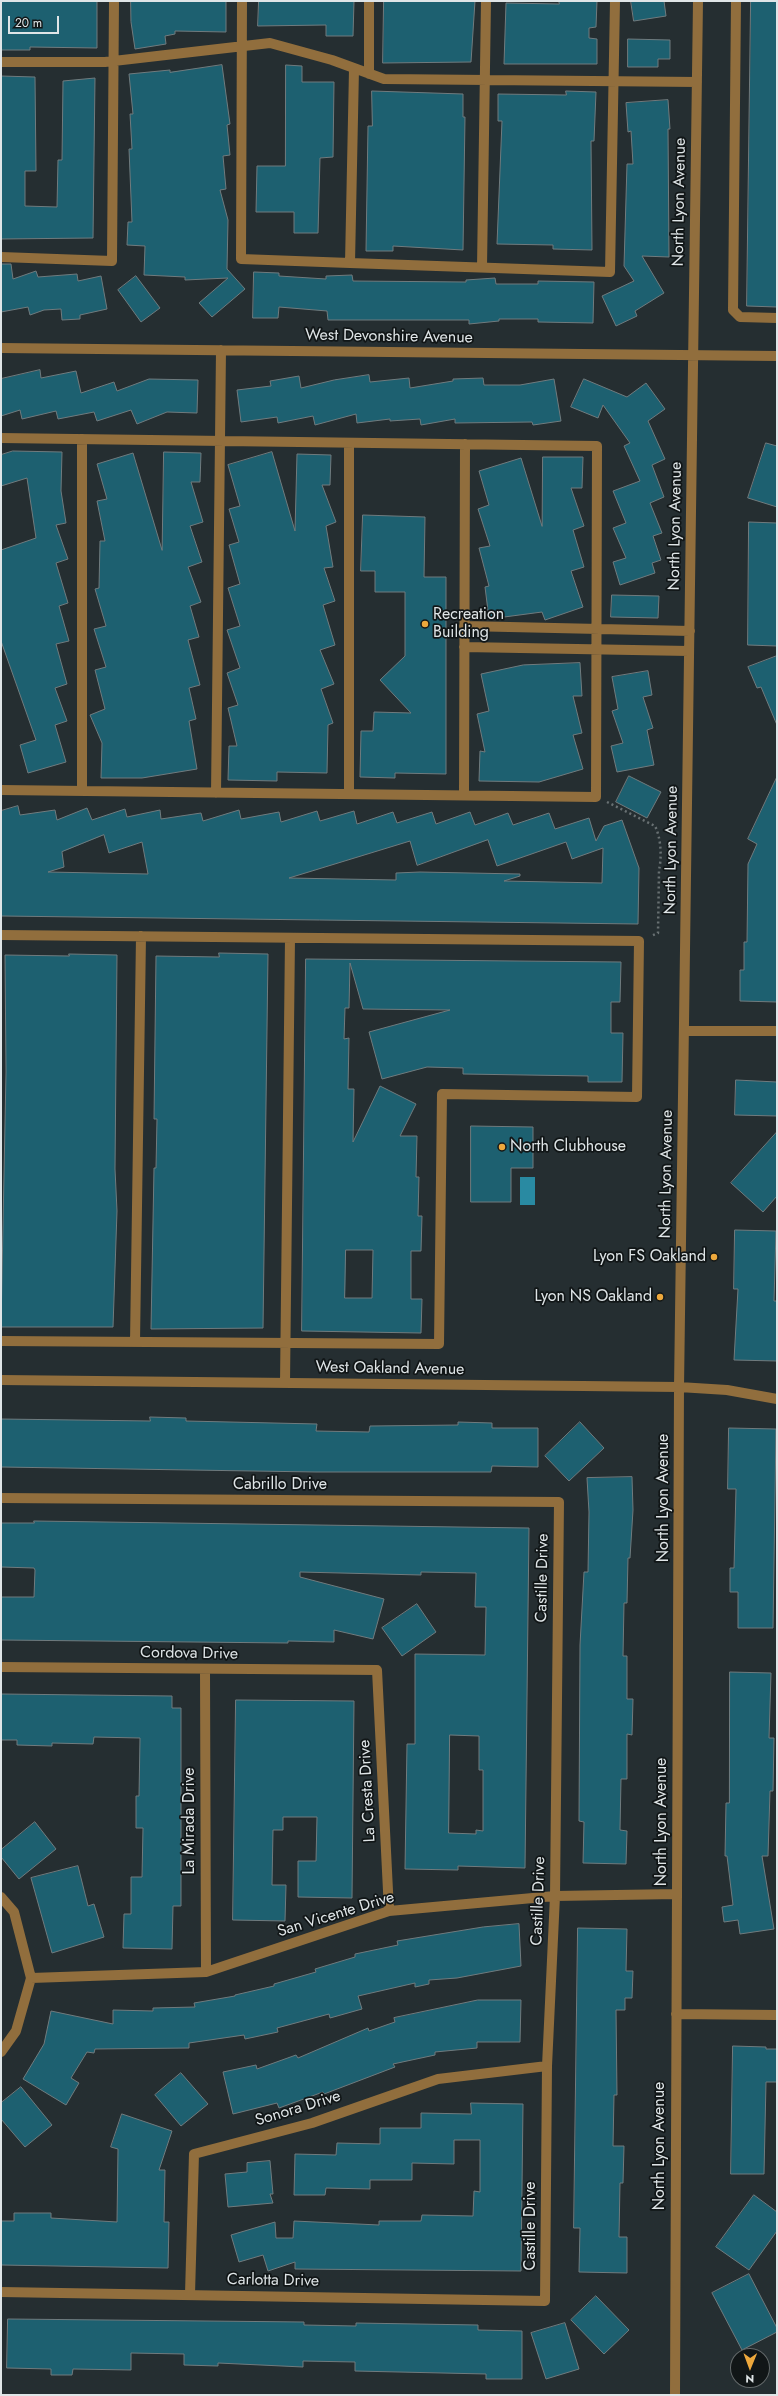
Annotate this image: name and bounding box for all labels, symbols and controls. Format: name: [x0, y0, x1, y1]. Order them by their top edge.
scale bar: [10, 8, 61, 34]
text: 20 m: [15, 14, 42, 32]
street label: North Lyon Avenue: [669, 138, 691, 266]
street label: West Devonshire Avenue: [305, 326, 473, 348]
street label: North Lyon Avenue: [665, 462, 687, 590]
place label: Recreation Building: [433, 605, 504, 643]
marker: Recreation Building: [420, 619, 430, 629]
street label: North Lyon Avenue: [661, 786, 683, 914]
street label: North Lyon Avenue: [656, 1110, 678, 1238]
place label: North Clubhouse: [510, 1137, 626, 1157]
marker: North Clubhouse: [497, 1142, 507, 1152]
place label: Lyon FS Oakland: [593, 1247, 706, 1267]
marker: Lyon FS Oakland: [709, 1252, 719, 1262]
place label: Lyon NS Oakland: [535, 1287, 652, 1307]
marker: Lyon NS Oakland: [655, 1292, 665, 1302]
street label: West Oakland Avenue: [315, 1358, 465, 1380]
street label: North Lyon Avenue: [654, 1434, 674, 1562]
street label: Cabrillo Drive: [233, 1475, 327, 1495]
street label: Castille Drive: [533, 1533, 553, 1623]
street label: Cordova Drive: [140, 1644, 238, 1664]
street label: La Cresta Drive: [356, 1739, 380, 1843]
street label: North Lyon Avenue: [652, 1758, 672, 1886]
street label: La Mirada Drive: [180, 1767, 200, 1875]
street label: Castille Drive: [528, 1856, 550, 1946]
street label: San Vicente Drive: [275, 1888, 397, 1942]
street label: North Lyon Avenue: [650, 2082, 670, 2210]
street label: Sonora Drive: [253, 2087, 343, 2131]
street label: Castille Drive: [521, 2181, 541, 2271]
street label: Carlotta Drive: [227, 2271, 319, 2291]
north arrow: [730, 2348, 770, 2388]
text: N: [745, 2371, 754, 2387]

